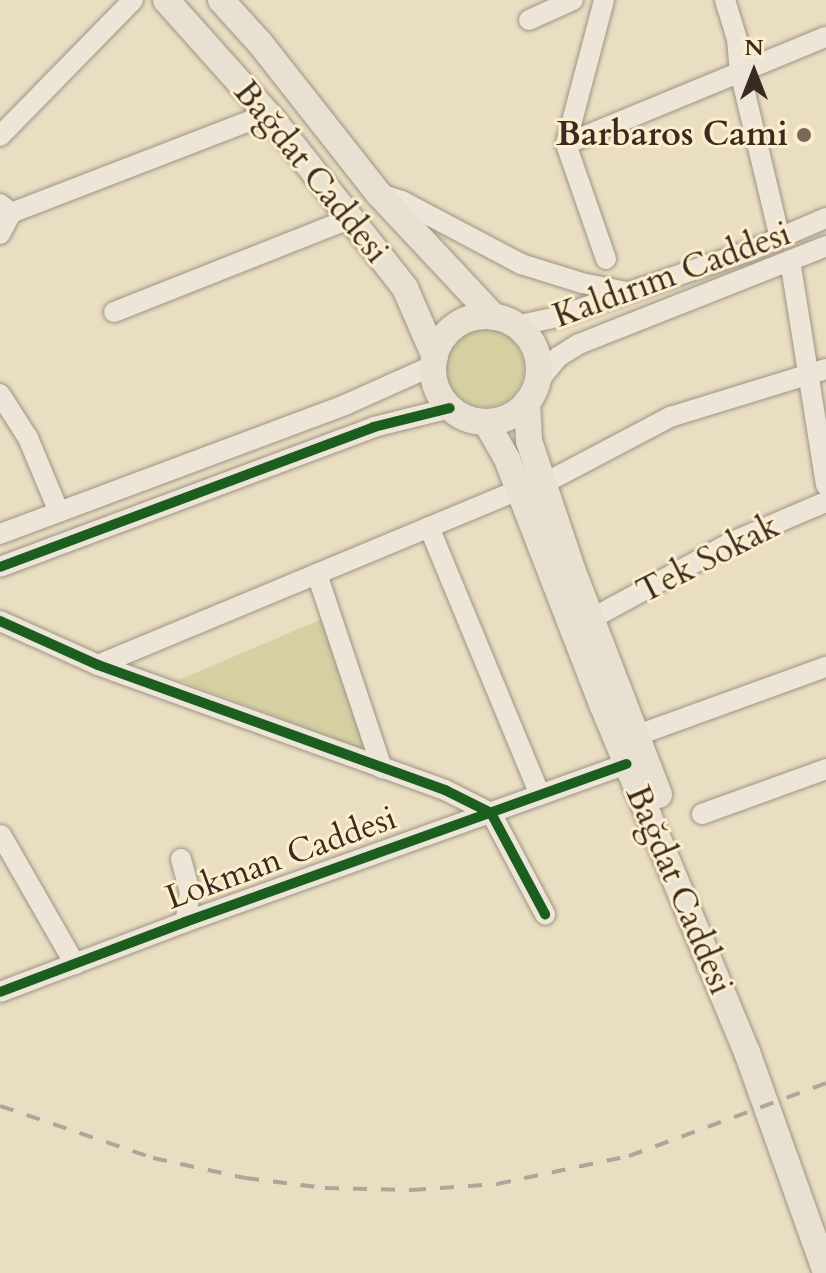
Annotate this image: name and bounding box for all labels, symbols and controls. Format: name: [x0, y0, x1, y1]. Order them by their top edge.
north arrow: [714, 32, 794, 112]
text: N: [744, 33, 764, 63]
street label: Bağdat Caddesi: [225, 73, 397, 271]
place label: Barbaros Cami: [556, 115, 788, 155]
marker: Barbaros Cami: [795, 126, 813, 144]
street label: Kaldırım Caddesi: [548, 213, 796, 337]
street label: Tek Sokak: [630, 506, 786, 612]
street label: Bağdat Caddesi: [617, 779, 741, 1001]
street label: Lokman Caddesi: [160, 797, 402, 919]

